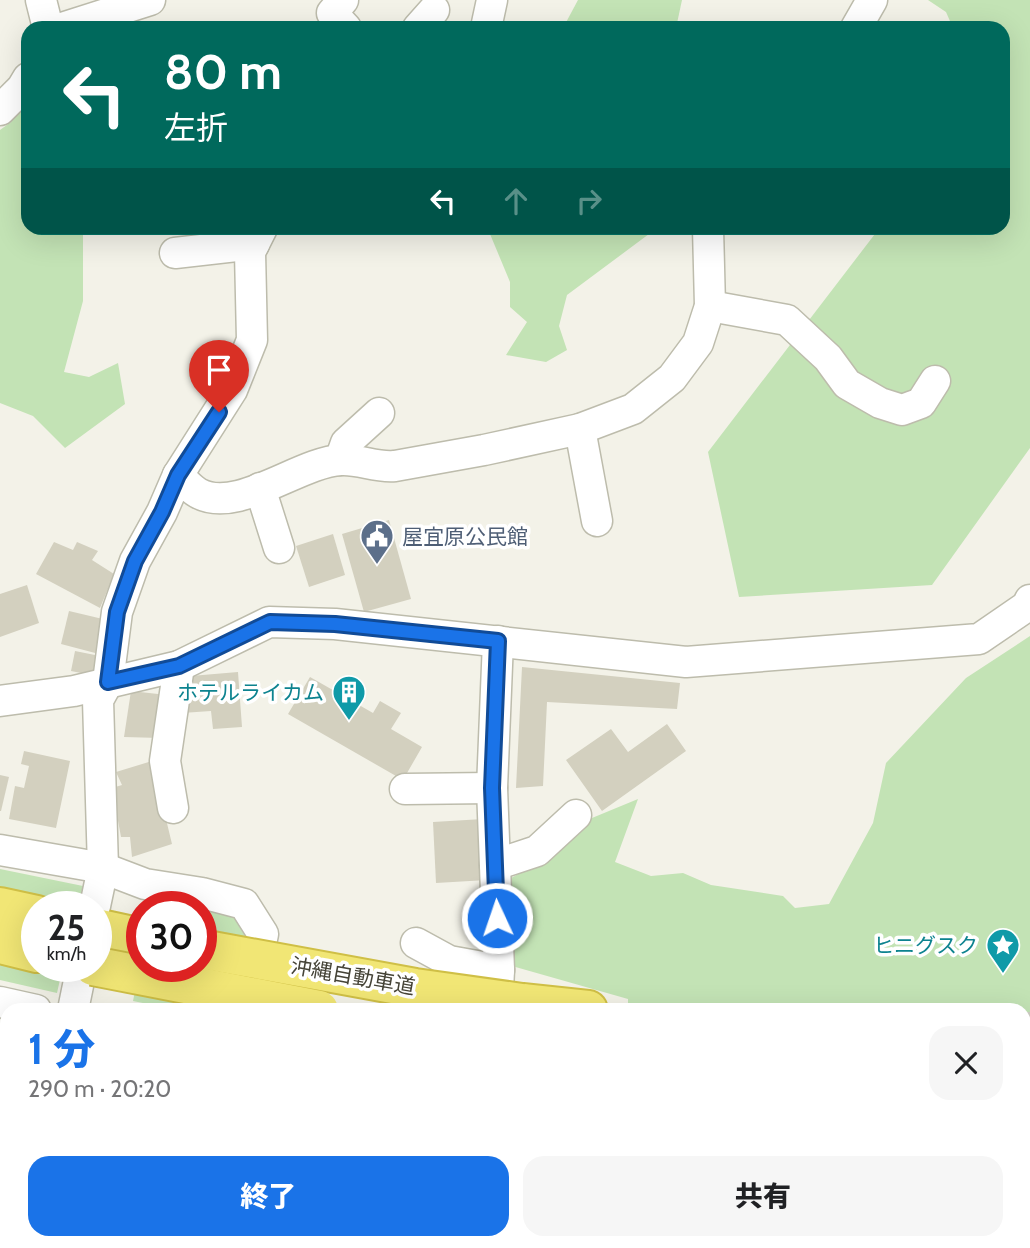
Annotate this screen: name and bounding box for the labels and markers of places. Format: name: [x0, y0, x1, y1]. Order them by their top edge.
pin: [189, 340, 249, 412]
public building icon: 屋宜原公民館: [358, 517, 396, 566]
place label: 屋宜原公民館: [402, 524, 528, 549]
building icon: ホテルライカム: [330, 673, 368, 722]
place label: ホテルライカム: [177, 680, 324, 705]
place icon: ヒニグスク: [984, 926, 1022, 975]
place label: ヒニグスク: [873, 933, 978, 958]

